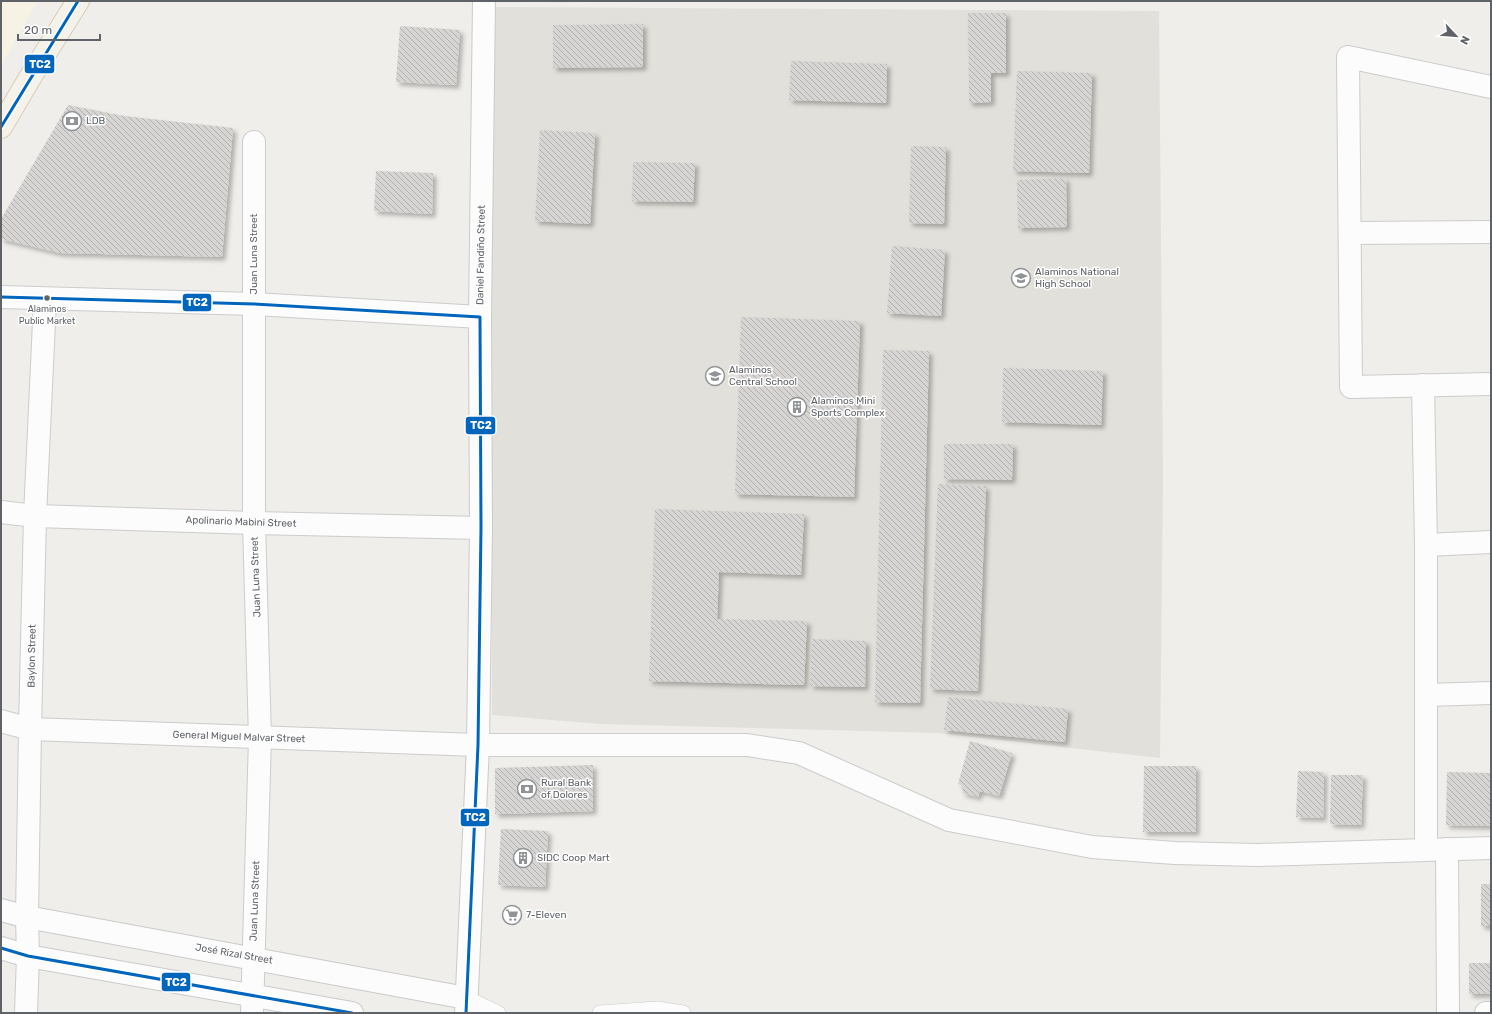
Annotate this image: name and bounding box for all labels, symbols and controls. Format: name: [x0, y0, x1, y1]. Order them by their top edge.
scale bar: [18, 16, 100, 42]
north arrow: [1436, 16, 1476, 56]
text: 20 m: [24, 23, 52, 37]
text: N: [1457, 34, 1472, 47]
line badge: TC2: [24, 54, 55, 74]
text: TC2: [29, 58, 51, 71]
bank icon: LDB: [61, 110, 83, 132]
place label: LDB: [86, 115, 106, 127]
street label: Daniel Fandiño Street: [474, 205, 488, 305]
street label: Juan Luna Street: [248, 214, 260, 294]
place label: Alaminos National High School: [1035, 266, 1119, 290]
school or university icon: Alaminos National High School: [1010, 267, 1032, 289]
marker: Alaminos Public Market: [42, 293, 52, 303]
line badge: TC2: [182, 293, 212, 312]
text: TC2: [186, 296, 208, 309]
place label: Alaminos Public Market: [19, 304, 76, 326]
place label: Alaminos Central School: [729, 364, 797, 388]
school or university icon: Alaminos Central School: [704, 365, 726, 387]
place label: Alaminos Mini Sports Complex: [811, 395, 885, 419]
building icon: Alaminos Mini Sports Complex: [786, 396, 808, 418]
line badge: TC2: [465, 416, 496, 435]
text: TC2: [470, 419, 492, 432]
street label: Apolinario Mabini Street: [185, 514, 297, 530]
street label: Juan Luna Street: [249, 536, 263, 618]
street label: Baylon Street: [25, 624, 39, 688]
street label: General Miguel Malvar Street: [172, 729, 306, 745]
place label: Rural Bank of Dolores: [541, 777, 592, 801]
bank icon: Rural Bank of Dolores: [516, 778, 538, 800]
line badge: TC2: [460, 808, 490, 827]
text: TC2: [464, 811, 486, 824]
building icon: SIDC Coop Mart: [512, 847, 534, 869]
place label: SIDC Coop Mart: [537, 852, 610, 864]
street label: Juan Luna Street: [248, 860, 262, 942]
supermarket icon: 7-Eleven: [501, 904, 523, 926]
place label: 7-Eleven: [526, 909, 566, 921]
street label: José Rizal Street: [194, 941, 274, 967]
line badge: TC2: [161, 972, 191, 992]
text: TC2: [165, 976, 187, 989]

